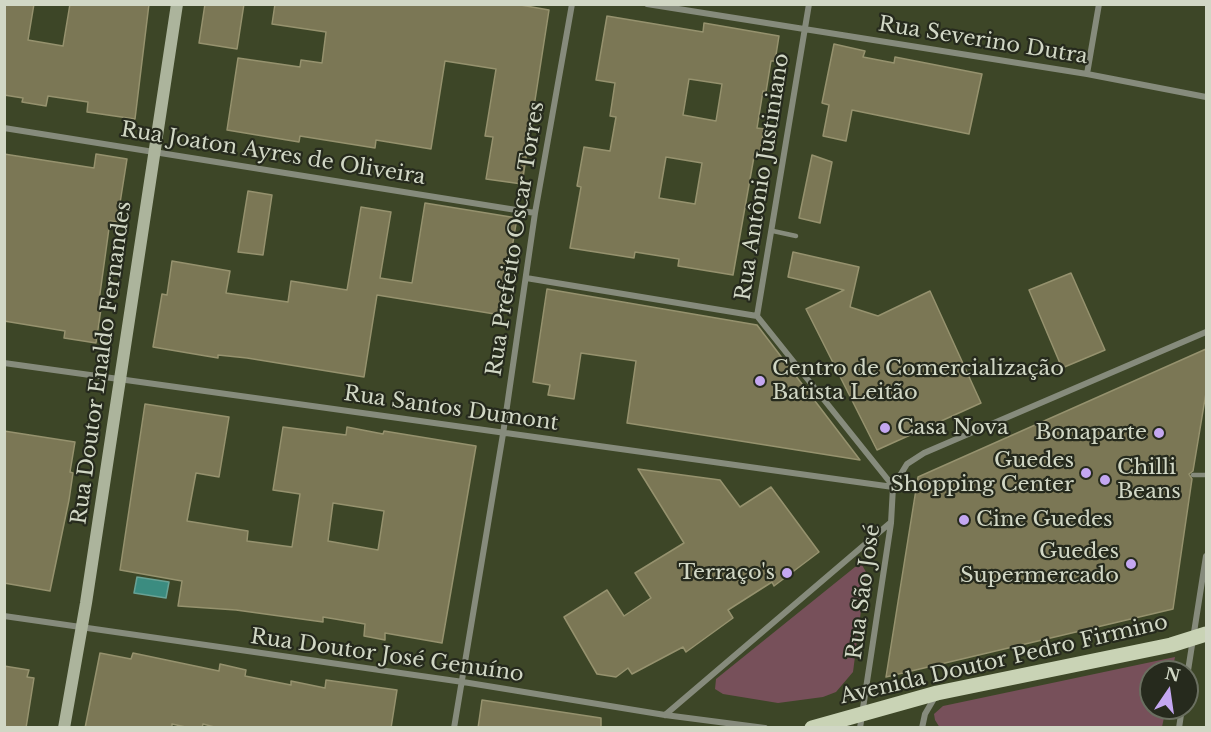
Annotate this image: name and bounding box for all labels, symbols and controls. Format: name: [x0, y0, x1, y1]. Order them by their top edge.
street label: Rua Severino Dutra: [877, 12, 1089, 70]
street label: Rua Antônio Justiniano: [731, 52, 795, 302]
street label: Rua Prefeito Oscar Torres: [482, 100, 550, 378]
street label: Rua Joaton Ayres de Oliveira: [119, 117, 427, 191]
street label: Rua Doutor Enaldo Fernandes: [67, 200, 137, 526]
place label: Centro de Comercialização Batista Leitão: [772, 356, 1064, 406]
marker: Centro de Comercialização Batista Leitão: [753, 374, 767, 388]
street label: Rua Santos Dumont: [342, 381, 560, 437]
place label: Casa Nova: [897, 415, 1009, 441]
place label: Bonaparte: [1035, 420, 1147, 446]
marker: Casa Nova: [878, 421, 892, 435]
marker: Bonaparte: [1152, 426, 1166, 440]
place label: Guedes Shopping Center: [890, 448, 1074, 498]
place label: Chilli Beans: [1117, 455, 1181, 505]
marker: Guedes Shopping Center: [1079, 466, 1093, 480]
marker: Chilli Beans: [1098, 473, 1112, 487]
place label: Cine Guedes: [976, 507, 1113, 533]
marker: Cine Guedes: [957, 513, 971, 527]
street label: Rua São José: [842, 523, 886, 661]
place label: Guedes Supermercado: [960, 539, 1119, 589]
marker: Guedes Supermercado: [1124, 557, 1138, 571]
place label: Terraço's: [678, 560, 775, 586]
marker: Terraço's: [780, 566, 794, 580]
street label: Avenida Doutor Pedro Firmino: [838, 610, 1170, 710]
street label: Rua Doutor José Genuíno: [249, 624, 525, 688]
north arrow: [1139, 660, 1199, 720]
text: N: [1163, 663, 1182, 686]

